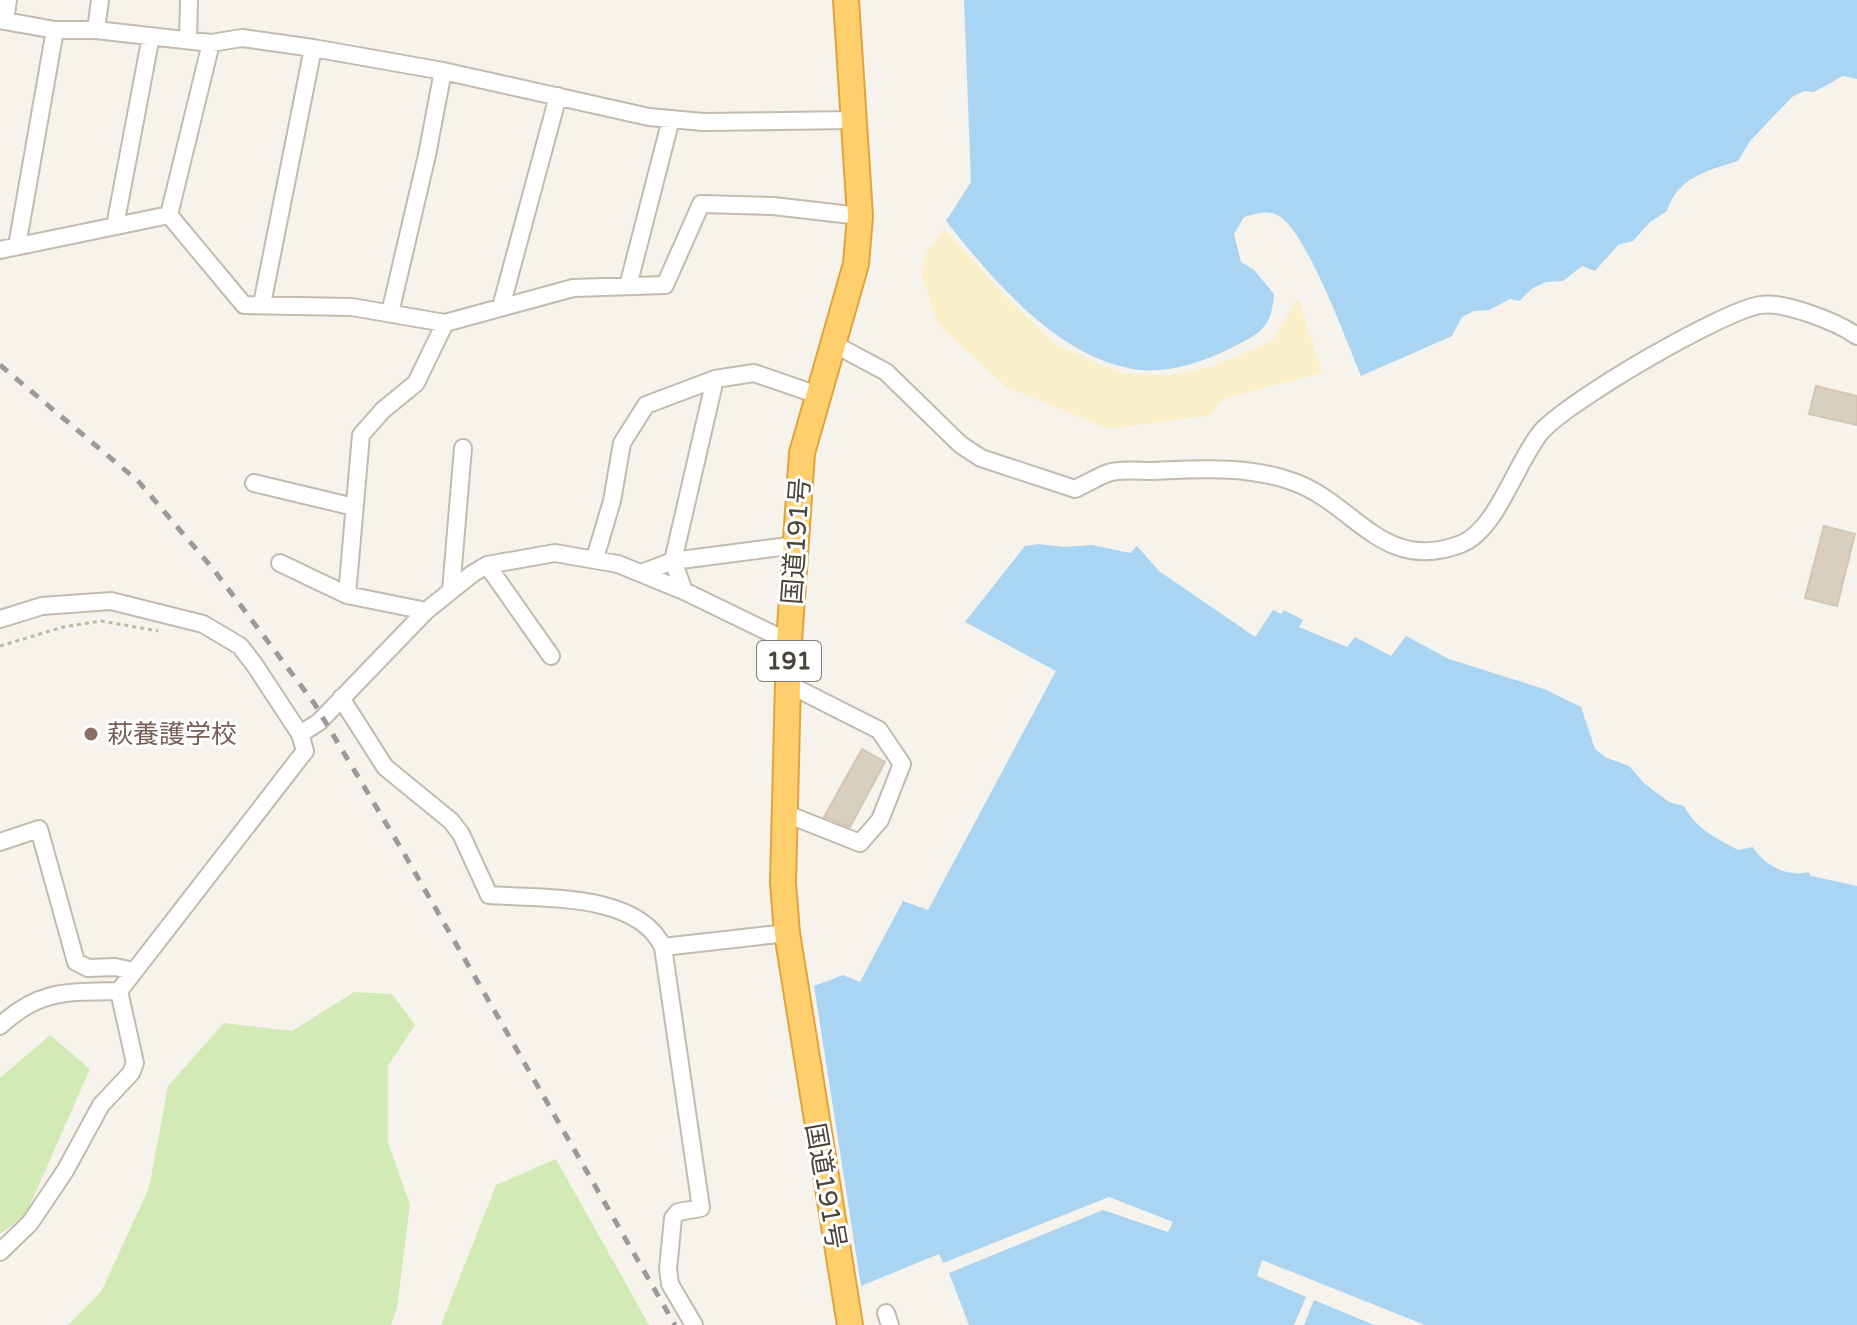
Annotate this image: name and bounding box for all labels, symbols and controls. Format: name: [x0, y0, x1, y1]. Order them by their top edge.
street label: 国道191号: [777, 477, 816, 605]
road number: 191: [757, 641, 821, 681]
place label: 萩養護学校: [107, 719, 237, 750]
marker: 萩養護学校: [82, 725, 100, 743]
street label: 国道191号: [799, 1121, 852, 1251]

